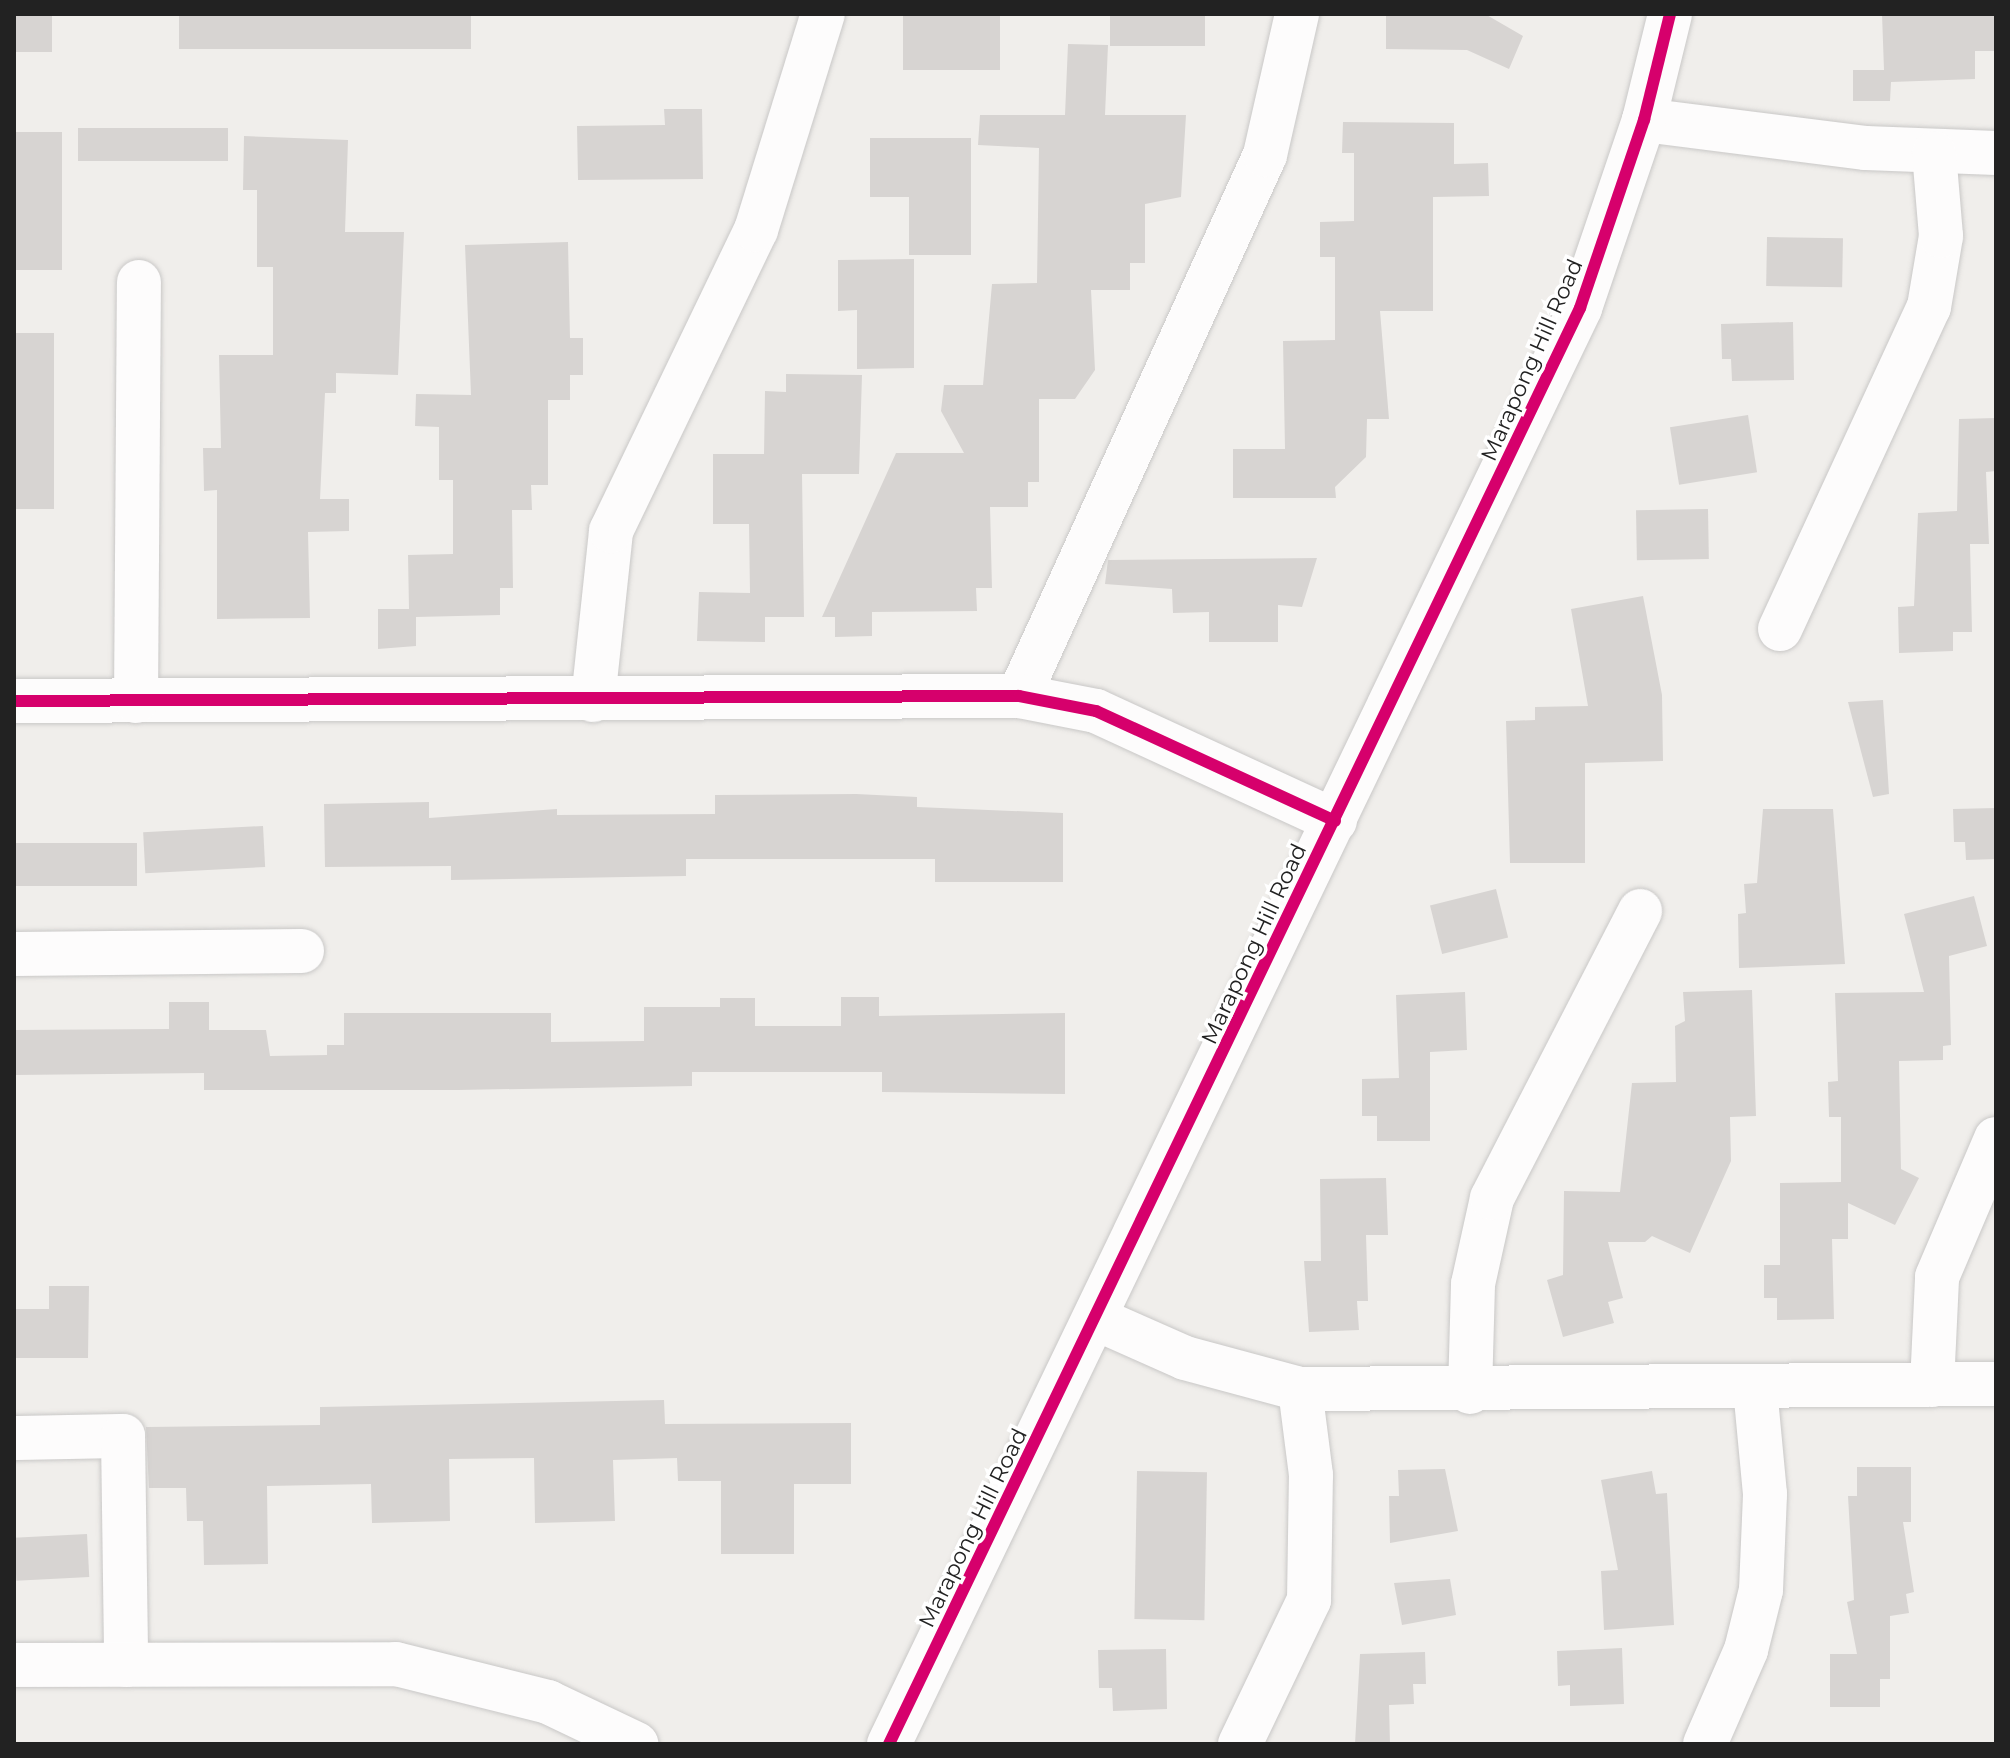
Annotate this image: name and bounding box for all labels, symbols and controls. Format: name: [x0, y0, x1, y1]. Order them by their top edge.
street label: Marapong Hill Road: [1476, 255, 1588, 465]
street label: Marapong Hill Road: [1196, 840, 1312, 1048]
street label: Marapong Hill Road: [913, 1424, 1033, 1632]

